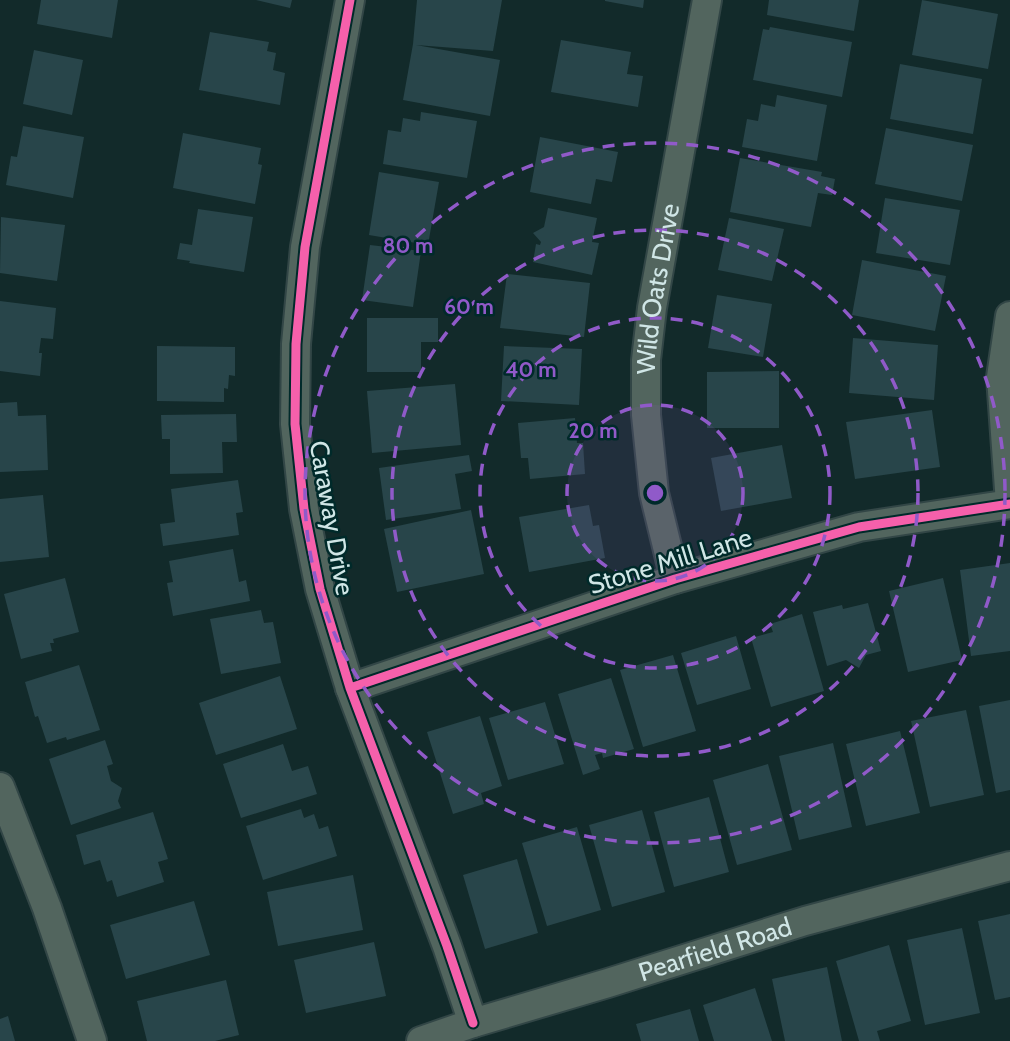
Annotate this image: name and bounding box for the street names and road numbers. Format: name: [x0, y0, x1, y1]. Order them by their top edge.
street label: Wild Oats Drive: [630, 201, 686, 374]
street label: Caraway Drive: [303, 438, 361, 598]
street label: Stone Mill Lane: [584, 521, 756, 601]
street label: Pearfield Road: [634, 910, 796, 988]

